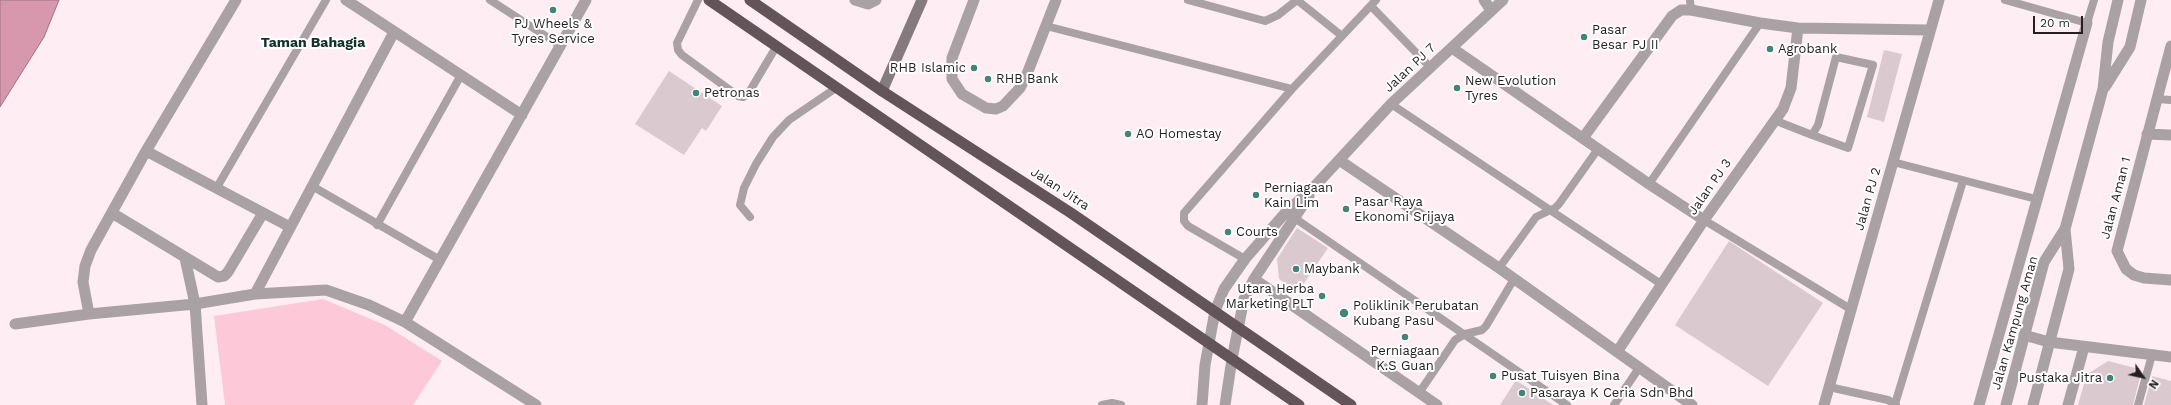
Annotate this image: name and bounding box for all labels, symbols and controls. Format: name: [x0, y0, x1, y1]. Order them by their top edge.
marker: PJ Wheels & Tyres Service: [548, 5, 558, 15]
scale bar: [2035, 8, 2085, 34]
place label: PJ Wheels & Tyres Service: [511, 16, 595, 47]
text: 20 m: [2040, 16, 2070, 30]
place label: Pasar Besar PJ II: [1592, 22, 1659, 53]
marker: Pasar Besar PJ II: [1579, 32, 1589, 42]
district label: Taman Bahagia: [261, 35, 365, 51]
street label: Jalan PJ 7: [1381, 40, 1439, 96]
place label: Agrobank: [1778, 41, 1837, 57]
marker: Agrobank: [1765, 44, 1775, 54]
place label: RHB Islamic: [890, 60, 966, 76]
marker: RHB Islamic: [969, 63, 979, 73]
place label: RHB Bank: [996, 71, 1058, 87]
place label: New Evolution Tyres: [1465, 73, 1556, 104]
marker: RHB Bank: [983, 74, 993, 84]
marker: New Evolution Tyres: [1452, 83, 1462, 93]
place label: Petronas: [704, 85, 760, 101]
marker: Petronas: [691, 88, 701, 98]
place label: AO Homestay: [1136, 126, 1222, 142]
marker: AO Homestay: [1123, 129, 1133, 139]
street label: Jalan Aman 1: [2098, 155, 2134, 241]
street label: Jalan PJ 3: [1685, 156, 1735, 218]
street label: Jalan Jitra: [1028, 164, 1092, 214]
street label: Jalan PJ 2: [1852, 166, 1884, 232]
place label: Perniagaan Kain Lim: [1264, 180, 1333, 211]
marker: Perniagaan Kain Lim: [1251, 190, 1261, 200]
place label: Pasar Raya Ekonomi Srijaya: [1354, 194, 1455, 225]
marker: Pasar Raya Ekonomi Srijaya: [1341, 204, 1351, 214]
place label: Courts: [1236, 224, 1278, 240]
marker: Courts: [1223, 227, 1233, 237]
street label: Jalan Kampung Aman: [1988, 254, 2042, 392]
place label: Maybank: [1304, 261, 1360, 277]
marker: Maybank: [1291, 264, 1301, 274]
place label: Utara Herba Marketing PLT: [1226, 281, 1314, 312]
marker: Utara Herba Marketing PLT: [1317, 291, 1327, 301]
place label: Poliklinik Perubatan Kubang Pasu: [1353, 298, 1479, 329]
marker: Poliklinik Perubatan Kubang Pasu: [1338, 307, 1350, 319]
marker: Perniagaan K.S Guan: [1400, 332, 1410, 342]
place label: Perniagaan K.S Guan: [1370, 343, 1440, 374]
north arrow: [2123, 357, 2163, 397]
place label: Pusat Tuisyen Bina: [1501, 368, 1620, 384]
place label: Pustaka Jitra: [2019, 370, 2102, 386]
marker: Pusat Tuisyen Bina: [1488, 371, 1498, 381]
marker: Pustaka Jitra: [2105, 373, 2115, 383]
text: N: [2146, 377, 2161, 391]
place label: Pasaraya K Ceria Sdn Bhd: [1530, 385, 1694, 401]
marker: Pasaraya K Ceria Sdn Bhd: [1517, 388, 1527, 398]

